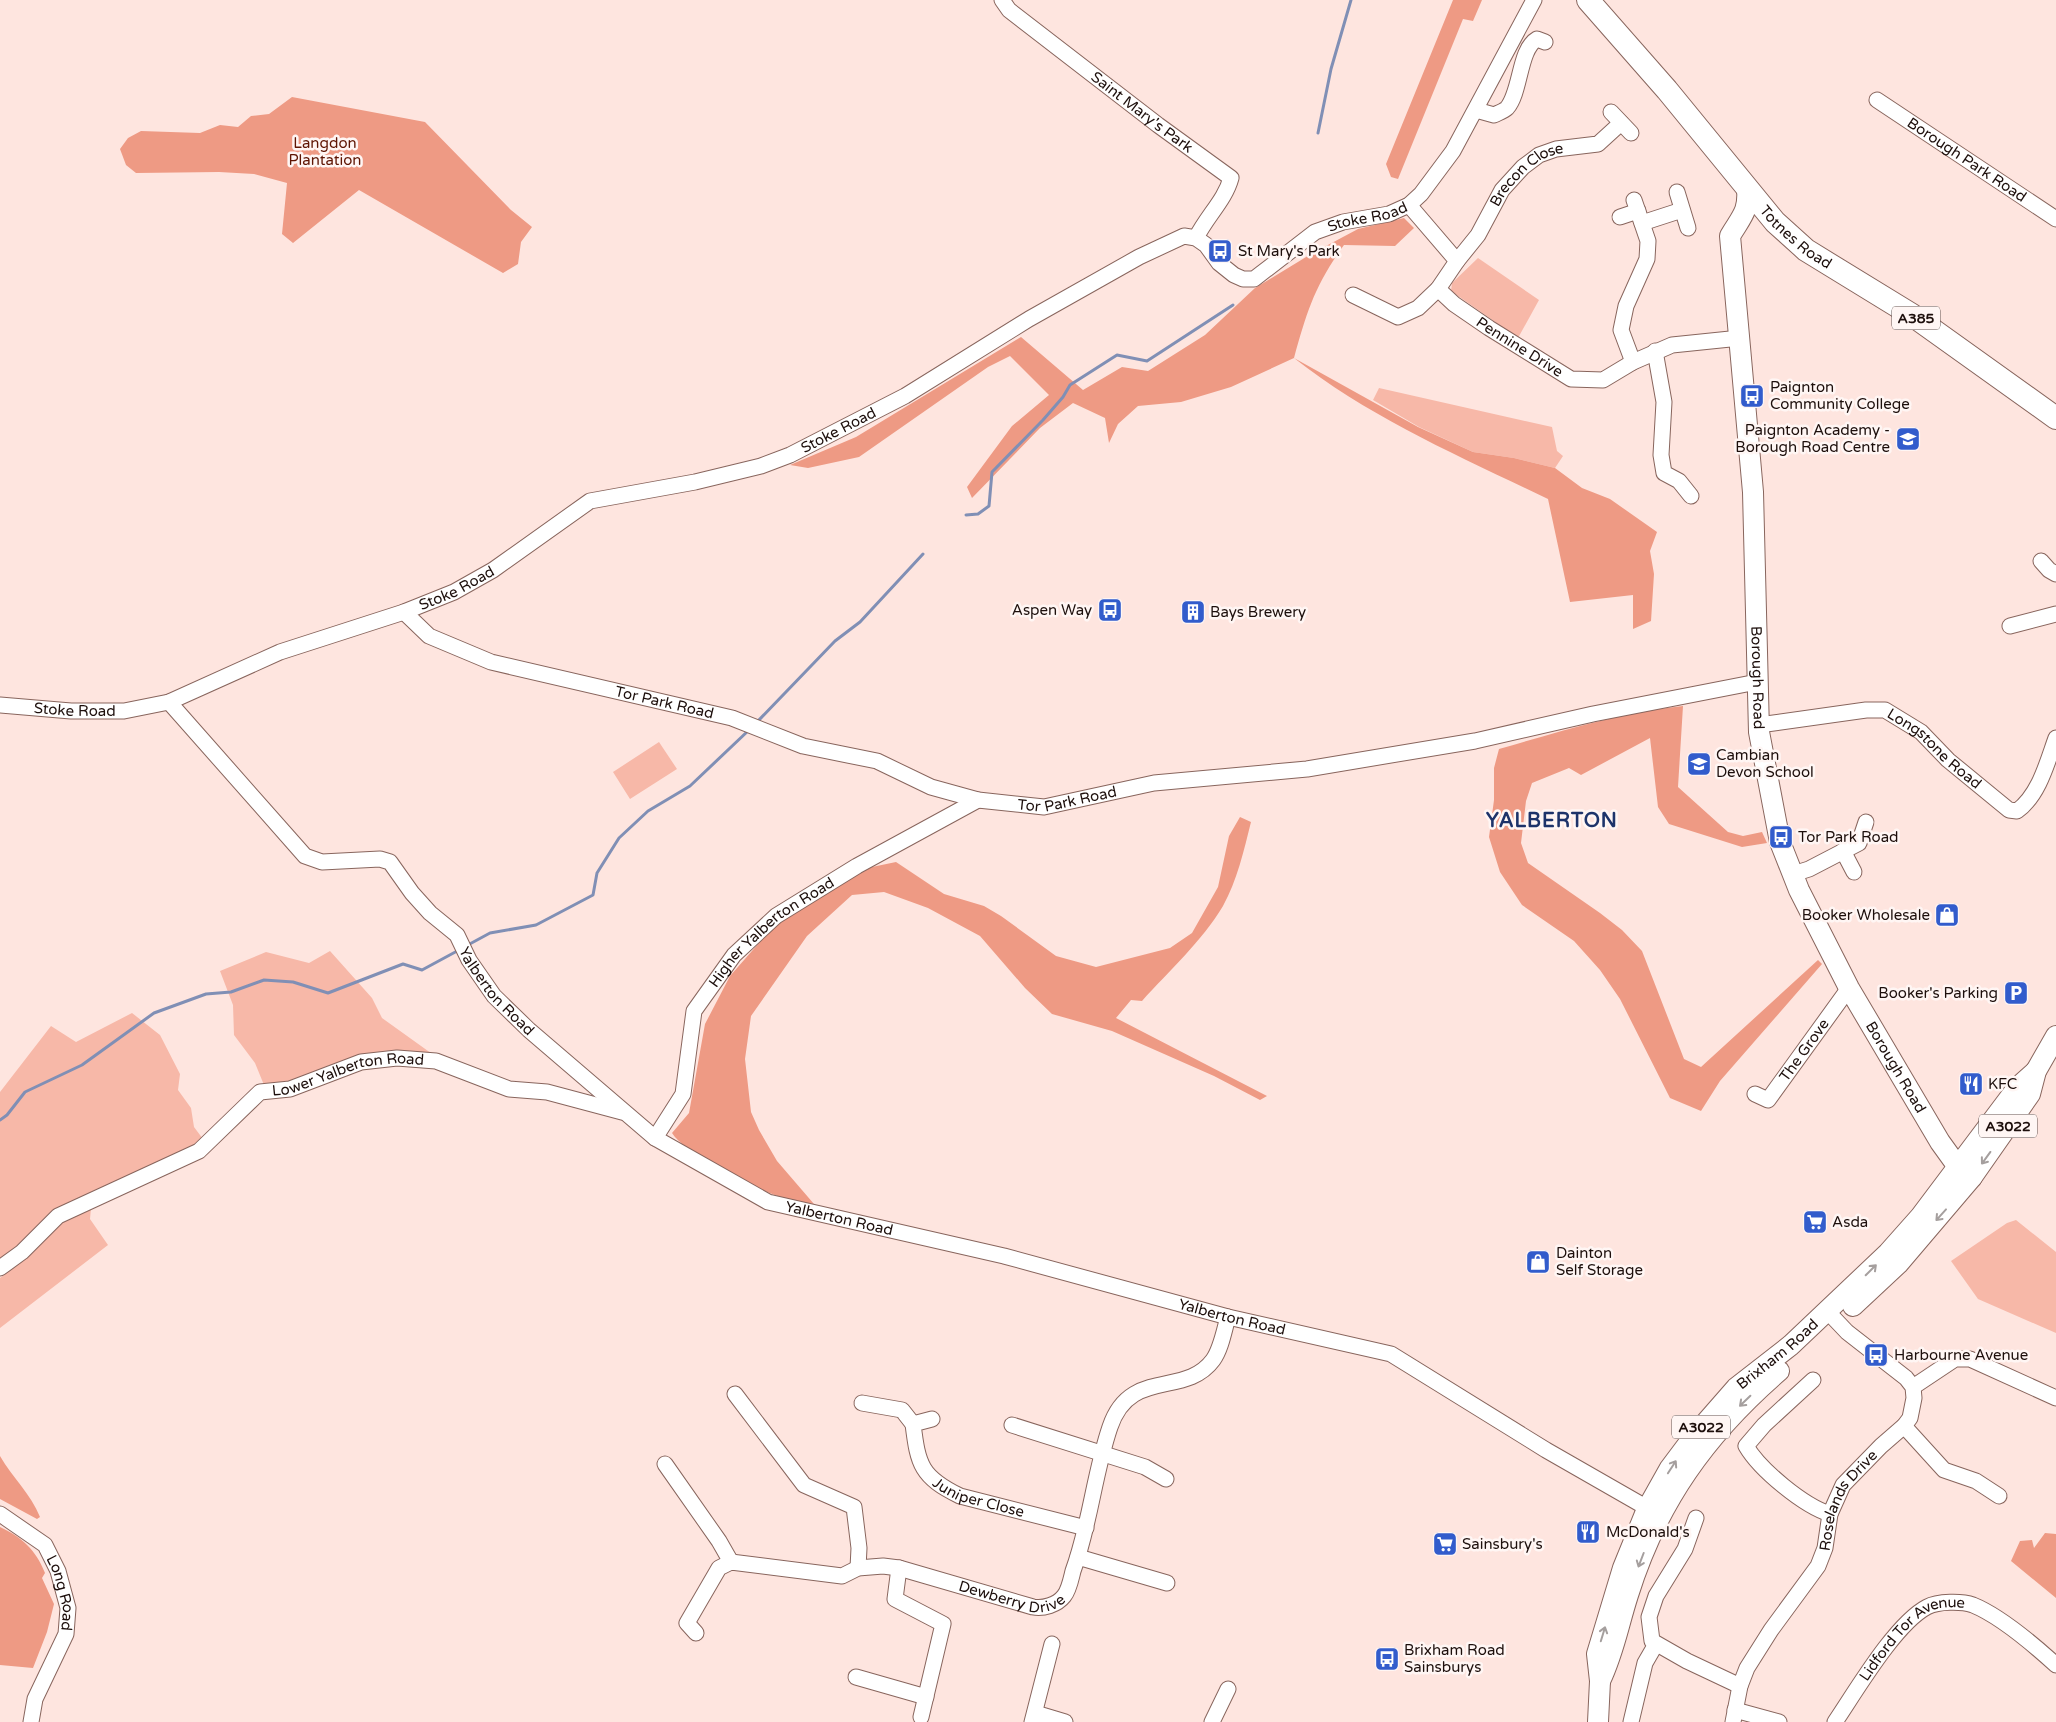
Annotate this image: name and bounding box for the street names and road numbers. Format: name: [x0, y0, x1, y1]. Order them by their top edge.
street label: Saint Mary's Park: [1088, 68, 1197, 157]
street label: Borough Park Road: [1904, 114, 2030, 206]
street label: Brecon Close: [1486, 139, 1564, 209]
street label: Stoke Road: [1325, 198, 1410, 236]
street label: Totnes Road: [1756, 202, 1835, 273]
road number: A385: [1892, 306, 1940, 330]
street label: Pennine Drive: [1473, 313, 1566, 381]
street label: Stoke Road: [798, 403, 879, 457]
street label: Stoke Road: [416, 562, 498, 614]
street label: Borough Road: [1747, 626, 1768, 730]
street label: Tor Park Road: [613, 682, 716, 722]
street label: Stoke Road: [33, 699, 116, 720]
street label: Longstone Road: [1884, 705, 1985, 793]
street label: Tor Park Road: [1017, 782, 1118, 816]
street label: Higher Yalberton Road: [705, 873, 838, 991]
street label: Yalberton Road: [455, 944, 538, 1039]
street label: The Grove: [1776, 1015, 1833, 1085]
street label: Borough Road: [1862, 1018, 1930, 1116]
street label: Lower Yalberton Road: [271, 1049, 425, 1100]
road number: A3022: [1979, 1114, 2037, 1138]
street label: Yalberton Road: [784, 1197, 895, 1239]
street label: Yalberton Road: [1176, 1295, 1287, 1339]
street label: Brixham Road: [1733, 1315, 1822, 1393]
road number: A3022: [1672, 1415, 1730, 1438]
street label: Roselands Drive: [1816, 1446, 1881, 1552]
street label: Juniper Close: [929, 1474, 1026, 1521]
street label: Long Road: [42, 1552, 77, 1632]
street label: Dewberry Drive: [957, 1577, 1069, 1617]
street label: Lidford Tor Avenue: [1856, 1593, 1966, 1684]

